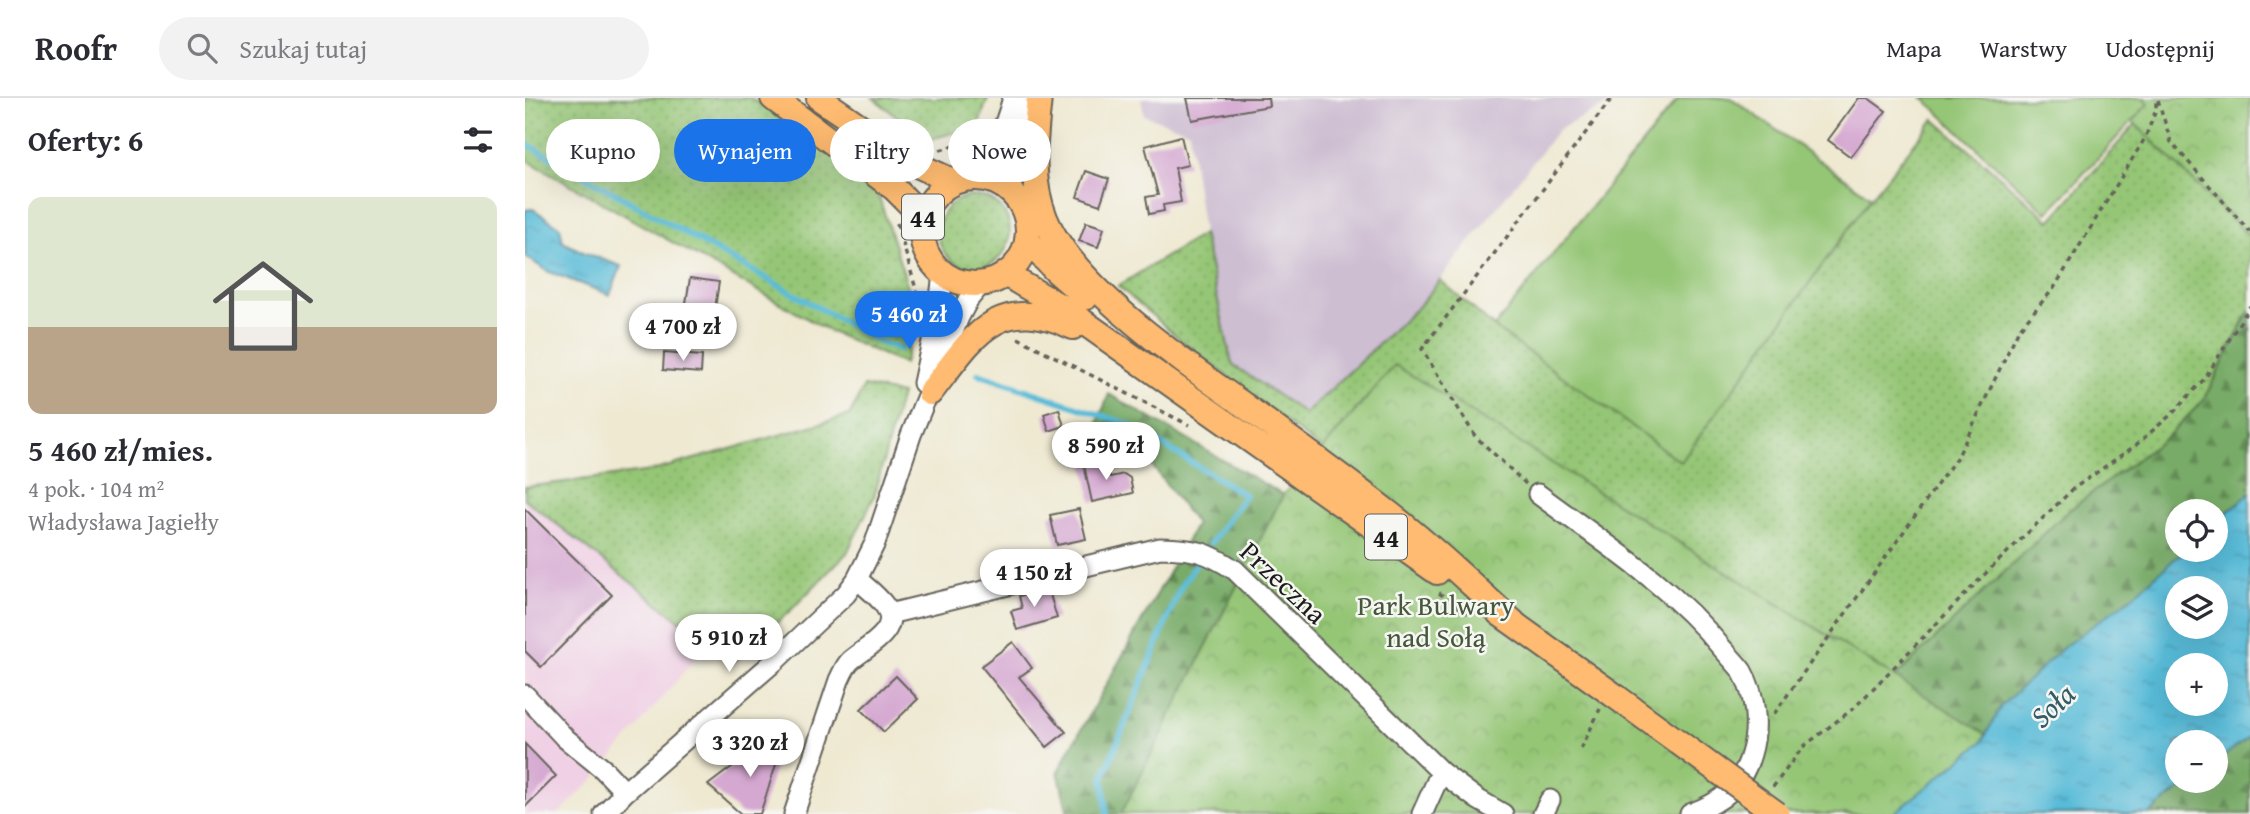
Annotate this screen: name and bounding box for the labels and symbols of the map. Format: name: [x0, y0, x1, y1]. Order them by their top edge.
road number: 44: [902, 194, 944, 240]
pin: 5 460 zł: [837, 292, 981, 351]
pin: 4 700 zł: [611, 303, 755, 363]
pin: 8 590 zł: [1034, 422, 1178, 482]
road number: 44: [1365, 514, 1407, 560]
street label: Przeczna: [1231, 531, 1337, 634]
pin: 4 150 zł: [962, 550, 1106, 609]
park label: Park Bulwary nad Sołą: [1357, 584, 1515, 657]
pin: 5 910 zł: [657, 614, 801, 674]
water label: Soła: [2019, 672, 2085, 738]
pin: 3 320 zł: [678, 720, 822, 779]

